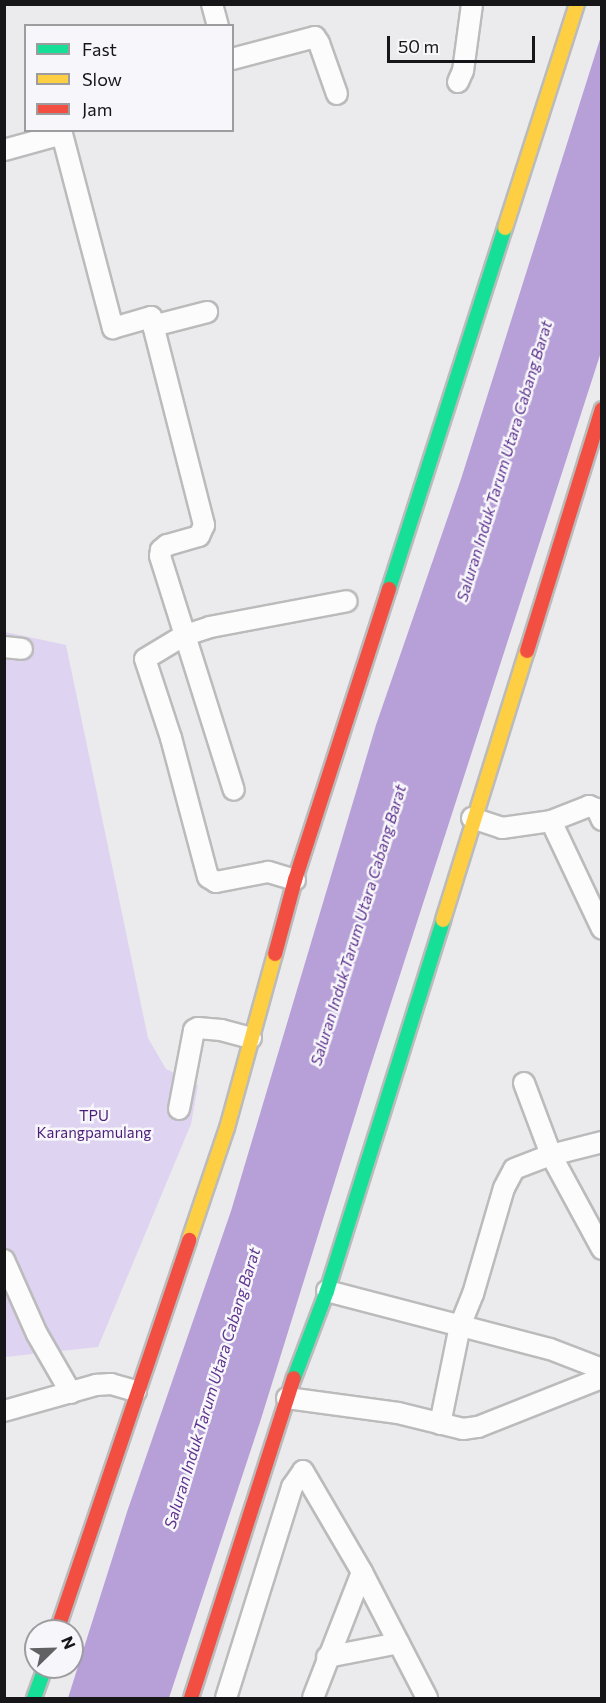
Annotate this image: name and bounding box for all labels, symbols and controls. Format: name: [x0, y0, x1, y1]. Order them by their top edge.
legend: [24, 24, 234, 132]
scale bar: [390, 24, 538, 62]
text: 50 m: [398, 35, 439, 57]
text: Fast: [82, 38, 117, 60]
text: Slow: [82, 68, 122, 90]
text: Jam: [82, 98, 112, 120]
water label: Saluran Induk Tarum Utara Cabang Barat: [452, 318, 556, 604]
water label: Saluran Induk Tarum Utara Cabang Barat: [306, 782, 410, 1068]
park label: TPU Karangpamulang: [37, 1106, 151, 1141]
water label: Saluran Induk Tarum Utara Cabang Barat: [160, 1245, 264, 1531]
north arrow: [24, 1619, 84, 1679]
text: N: [58, 1633, 80, 1652]

